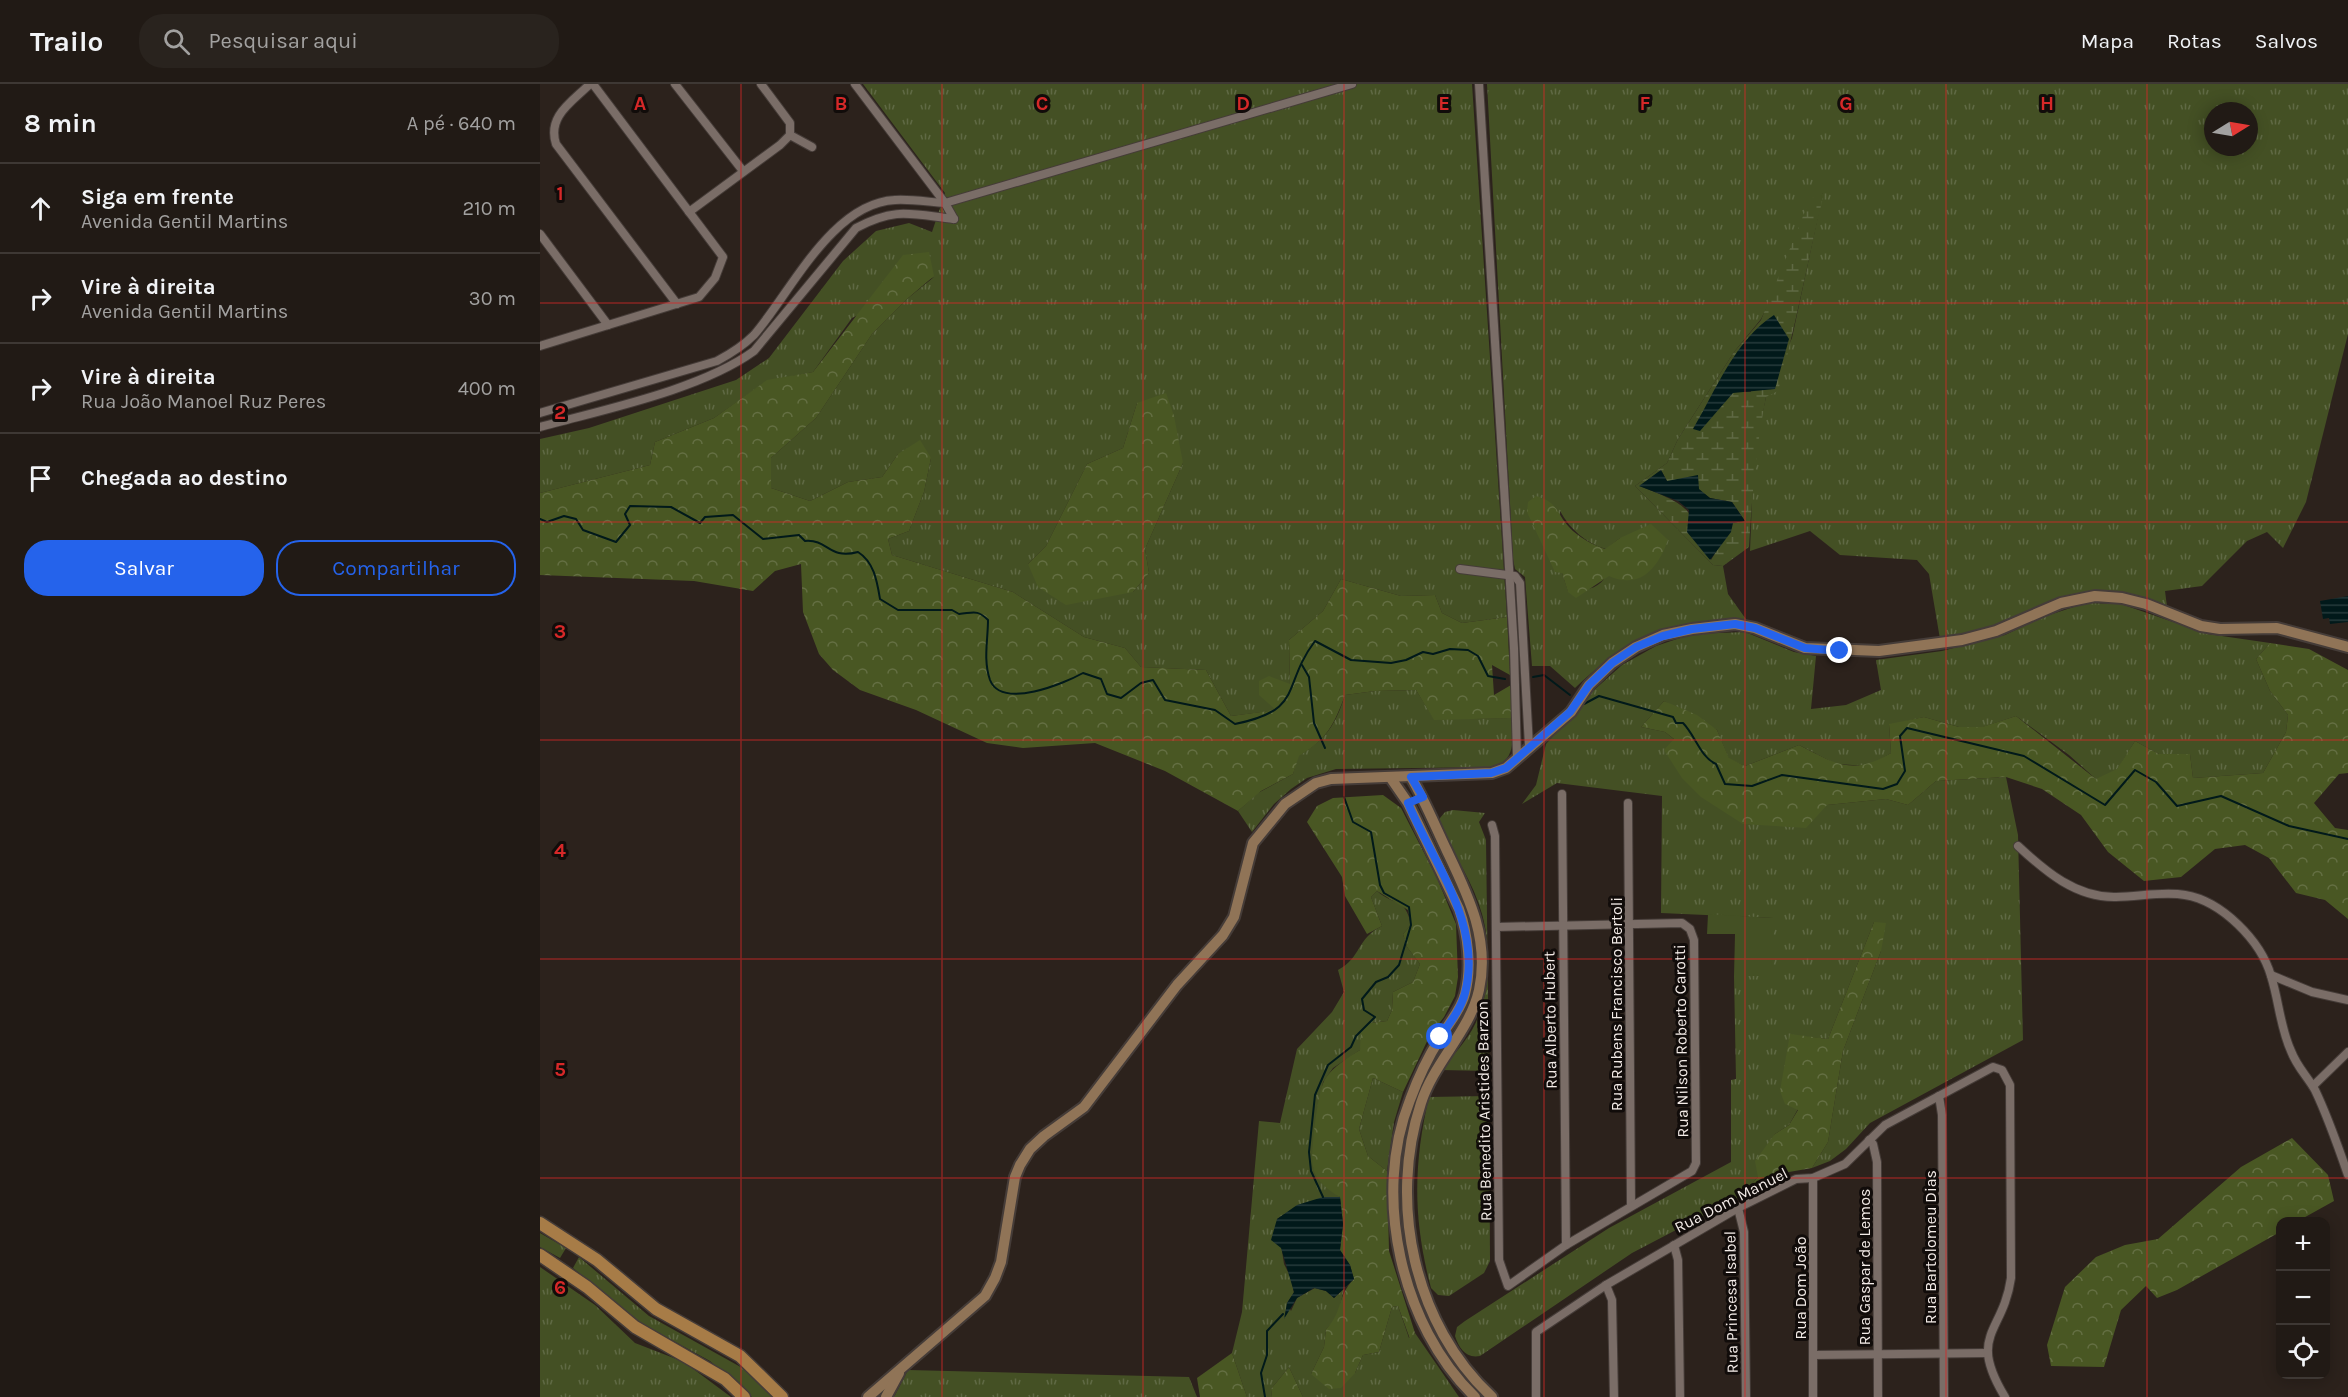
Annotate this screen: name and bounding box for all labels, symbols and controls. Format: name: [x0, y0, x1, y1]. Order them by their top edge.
search box: [139, 14, 559, 68]
text: Trailo: [30, 25, 103, 58]
icon: search: [160, 25, 193, 58]
text: Pesquisar aqui: [208, 28, 358, 54]
text: Mapa: [2081, 29, 2134, 53]
text: Rotas: [2167, 29, 2222, 53]
text: Salvos: [2255, 29, 2318, 53]
text: A: [634, 92, 647, 115]
text: B: [835, 92, 847, 115]
text: C: [1036, 92, 1048, 115]
text: D: [1236, 92, 1250, 115]
text: E: [1438, 92, 1450, 115]
text: F: [1640, 92, 1651, 115]
text: G: [1839, 92, 1853, 115]
text: H: [2040, 92, 2054, 115]
north arrow: [2204, 102, 2258, 156]
text: 8 min: [24, 108, 97, 139]
text: A pé · 640 m: [407, 112, 516, 135]
text: 1: [556, 182, 564, 205]
text: Siga em frente: [81, 184, 234, 210]
icon: ahead: [24, 192, 57, 225]
text: 210 m: [462, 197, 516, 220]
text: Avenida Gentil Martins: [81, 210, 288, 233]
text: Vire à direita: [81, 274, 216, 300]
icon: right: [24, 282, 57, 315]
text: 30 m: [469, 287, 516, 310]
text: Avenida Gentil Martins: [81, 300, 288, 323]
text: Vire à direita: [81, 364, 216, 390]
icon: right: [24, 372, 57, 405]
text: 400 m: [458, 377, 516, 400]
text: Rua João Manoel Ruz Peres: [81, 390, 326, 413]
text: 2: [554, 401, 566, 424]
icon: arrive: [24, 462, 57, 495]
text: Chegada ao destino: [81, 465, 288, 491]
button: Salvar: [24, 540, 264, 596]
button: Compartilhar: [276, 540, 516, 596]
text: 3: [554, 620, 566, 643]
route end: [1826, 637, 1852, 663]
text: 4: [554, 839, 566, 862]
street label: Rua Rubens Francisco Bertoli: [1607, 897, 1626, 1111]
street label: Rua Nilson Roberto Carotti: [1670, 944, 1692, 1138]
street label: Rua Alberto Hubert: [1539, 951, 1561, 1089]
street label: Rua Benedito Aristides Barzon: [1473, 1001, 1495, 1221]
route start: [1426, 1023, 1452, 1049]
text: 5: [554, 1058, 566, 1081]
street label: Rua Dom Manuel: [1671, 1163, 1791, 1237]
street label: Rua Bartolomeu Dias: [1921, 1170, 1940, 1324]
street label: Rua Gaspar de Lemos: [1855, 1189, 1874, 1345]
map controls: [2276, 1217, 2330, 1379]
button: +: [2276, 1217, 2330, 1271]
street label: Rua Princesa Isabel: [1720, 1231, 1742, 1373]
street label: Rua Dom João: [1791, 1237, 1810, 1339]
button: −: [2276, 1271, 2330, 1325]
text: 6: [554, 1276, 566, 1299]
button: locate: [2276, 1325, 2330, 1379]

